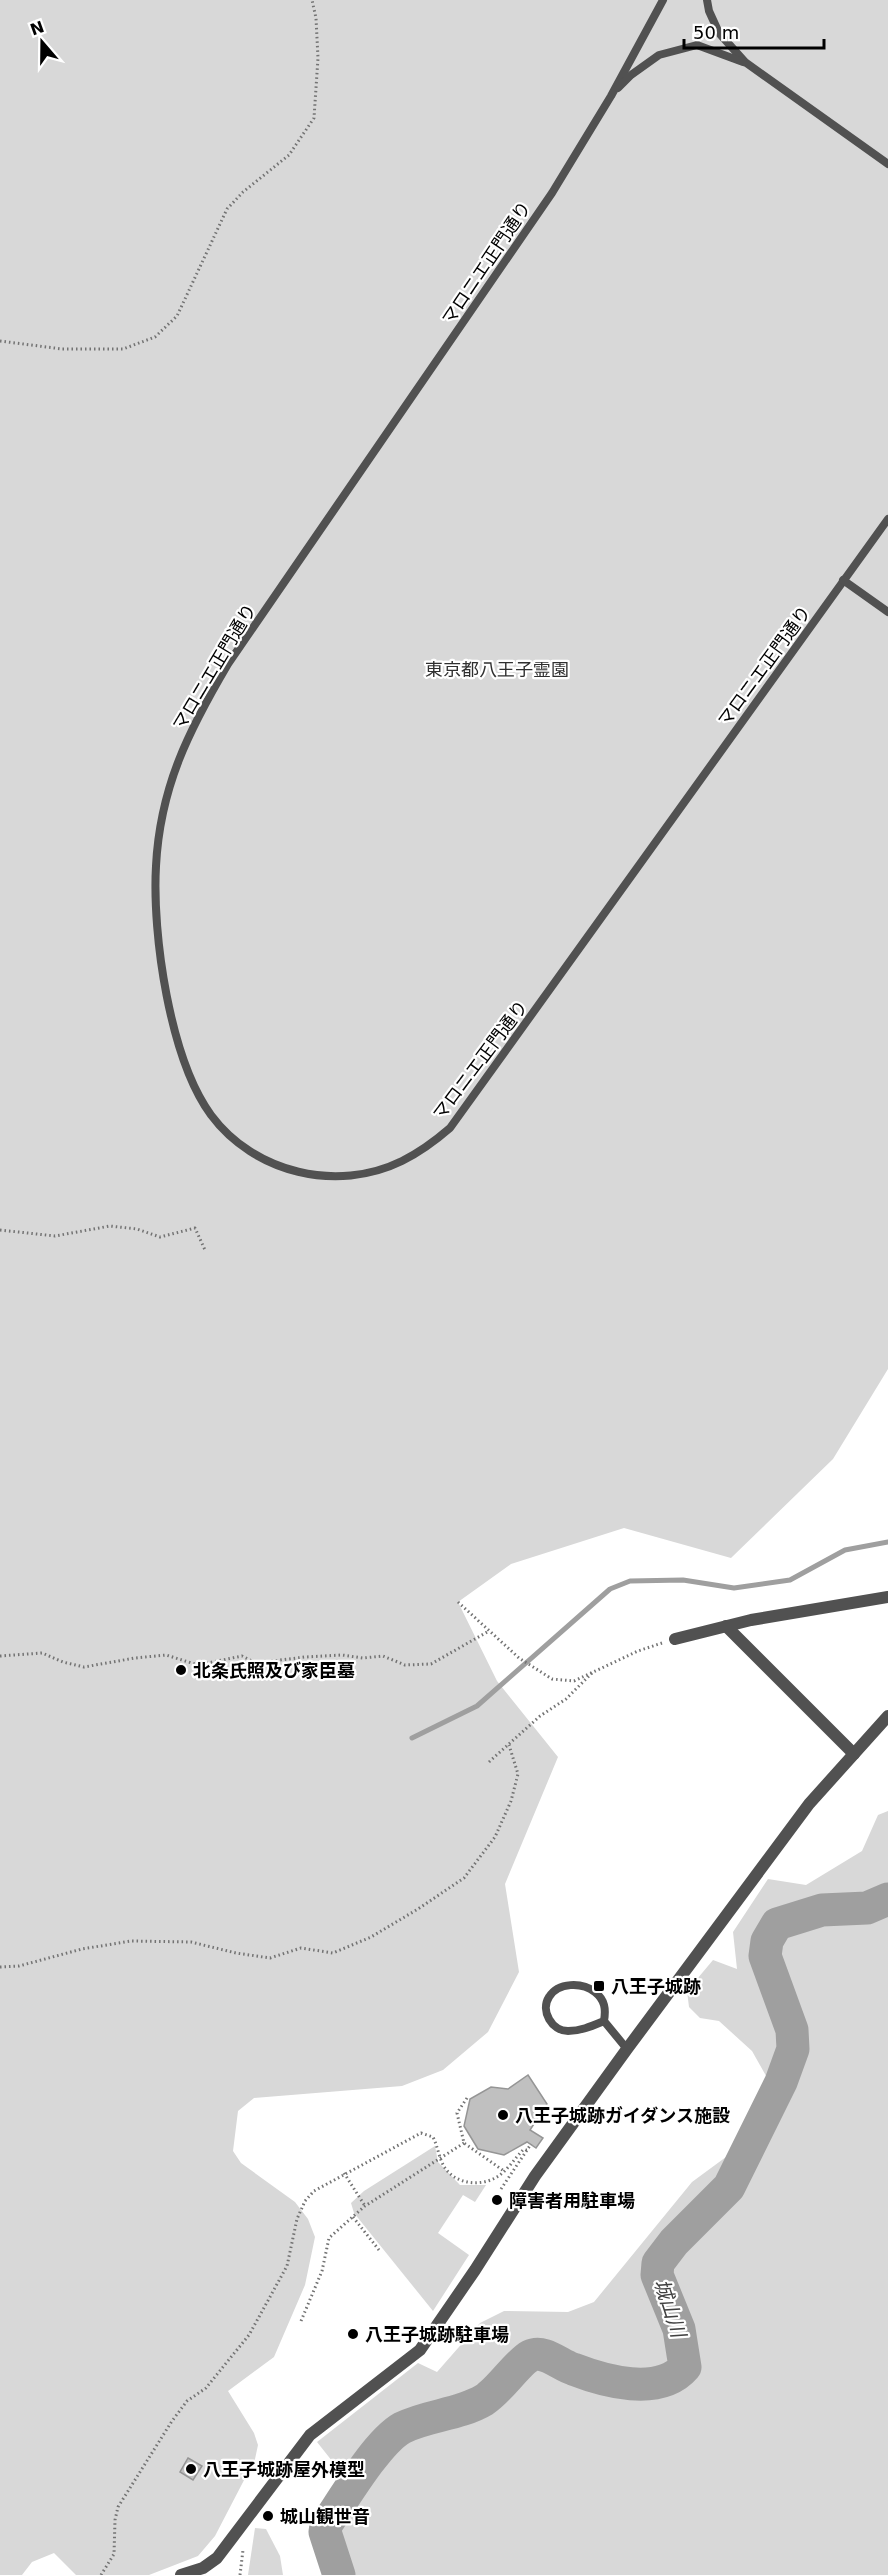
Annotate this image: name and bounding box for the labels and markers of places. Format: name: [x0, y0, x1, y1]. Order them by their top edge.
place label: 北条氏照及び家臣墓: [193, 1660, 355, 1681]
marker: 北条氏照及び家臣墓: [174, 1663, 188, 1677]
place label: 八王子城跡: [611, 1976, 701, 1997]
marker: 八王子城跡: [592, 1979, 606, 1993]
place label: 八王子城跡ガイダンス施設: [515, 2105, 730, 2126]
marker: 八王子城跡ガイダンス施設: [496, 2108, 510, 2122]
place label: 障害者用駐車場: [509, 2190, 635, 2211]
marker: 障害者用駐車場: [490, 2193, 504, 2207]
place label: 八王子城跡駐車場: [365, 2324, 509, 2345]
marker: 八王子城跡駐車場: [346, 2327, 360, 2341]
place label: 八王子城跡屋外模型: [203, 2459, 365, 2480]
marker: 八王子城跡屋外模型: [184, 2462, 198, 2476]
place label: 城山観世音: [280, 2506, 370, 2527]
marker: 城山観世音: [261, 2509, 275, 2523]

